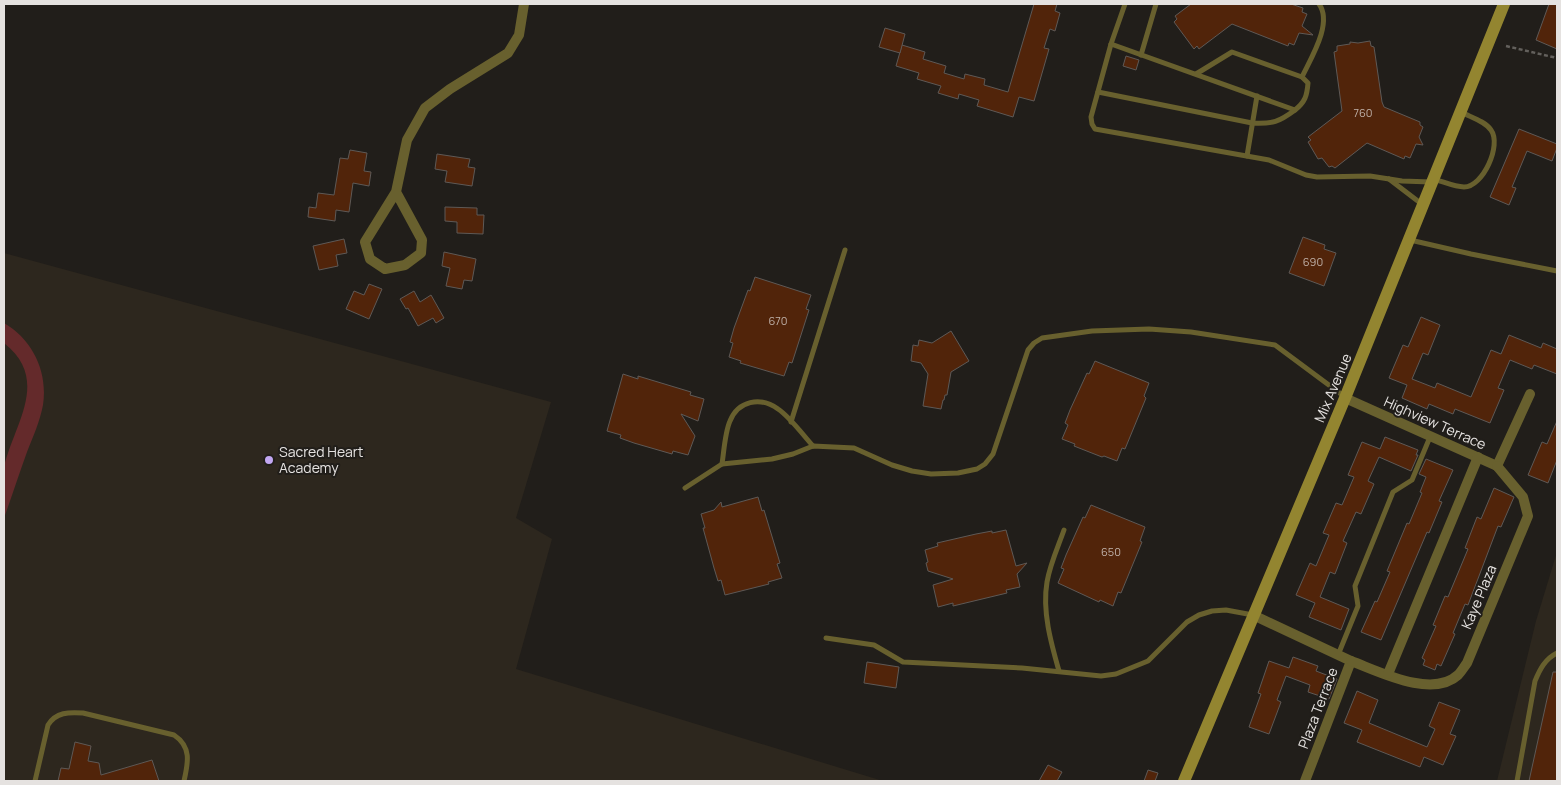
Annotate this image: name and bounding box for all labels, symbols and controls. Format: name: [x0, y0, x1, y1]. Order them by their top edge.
house number: 760: [1353, 105, 1373, 120]
house number: 690: [1303, 254, 1323, 269]
house number: 670: [768, 313, 788, 328]
street label: Mix Avenue: [1310, 350, 1356, 425]
street label: Highview Terrace: [1381, 391, 1489, 454]
place label: Sacred Heart Academy: [279, 442, 364, 477]
marker: Sacred Heart Academy: [263, 454, 275, 466]
house number: 650: [1101, 544, 1121, 559]
street label: Kaye Plaza: [1457, 562, 1501, 632]
street label: Plaza Terrace: [1293, 664, 1342, 751]

